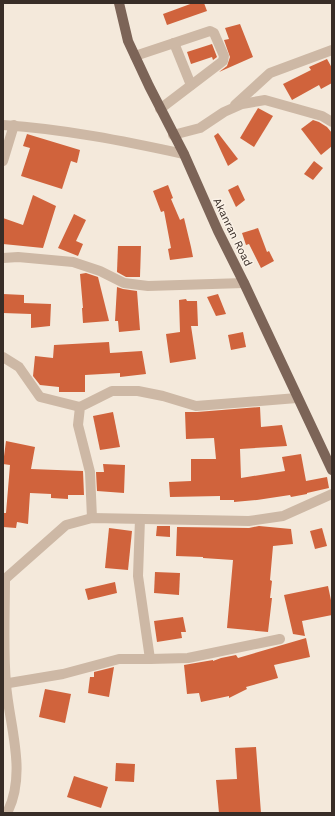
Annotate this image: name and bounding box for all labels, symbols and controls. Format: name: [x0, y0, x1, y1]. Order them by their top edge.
street label: Akanran Road: [210, 196, 255, 269]

